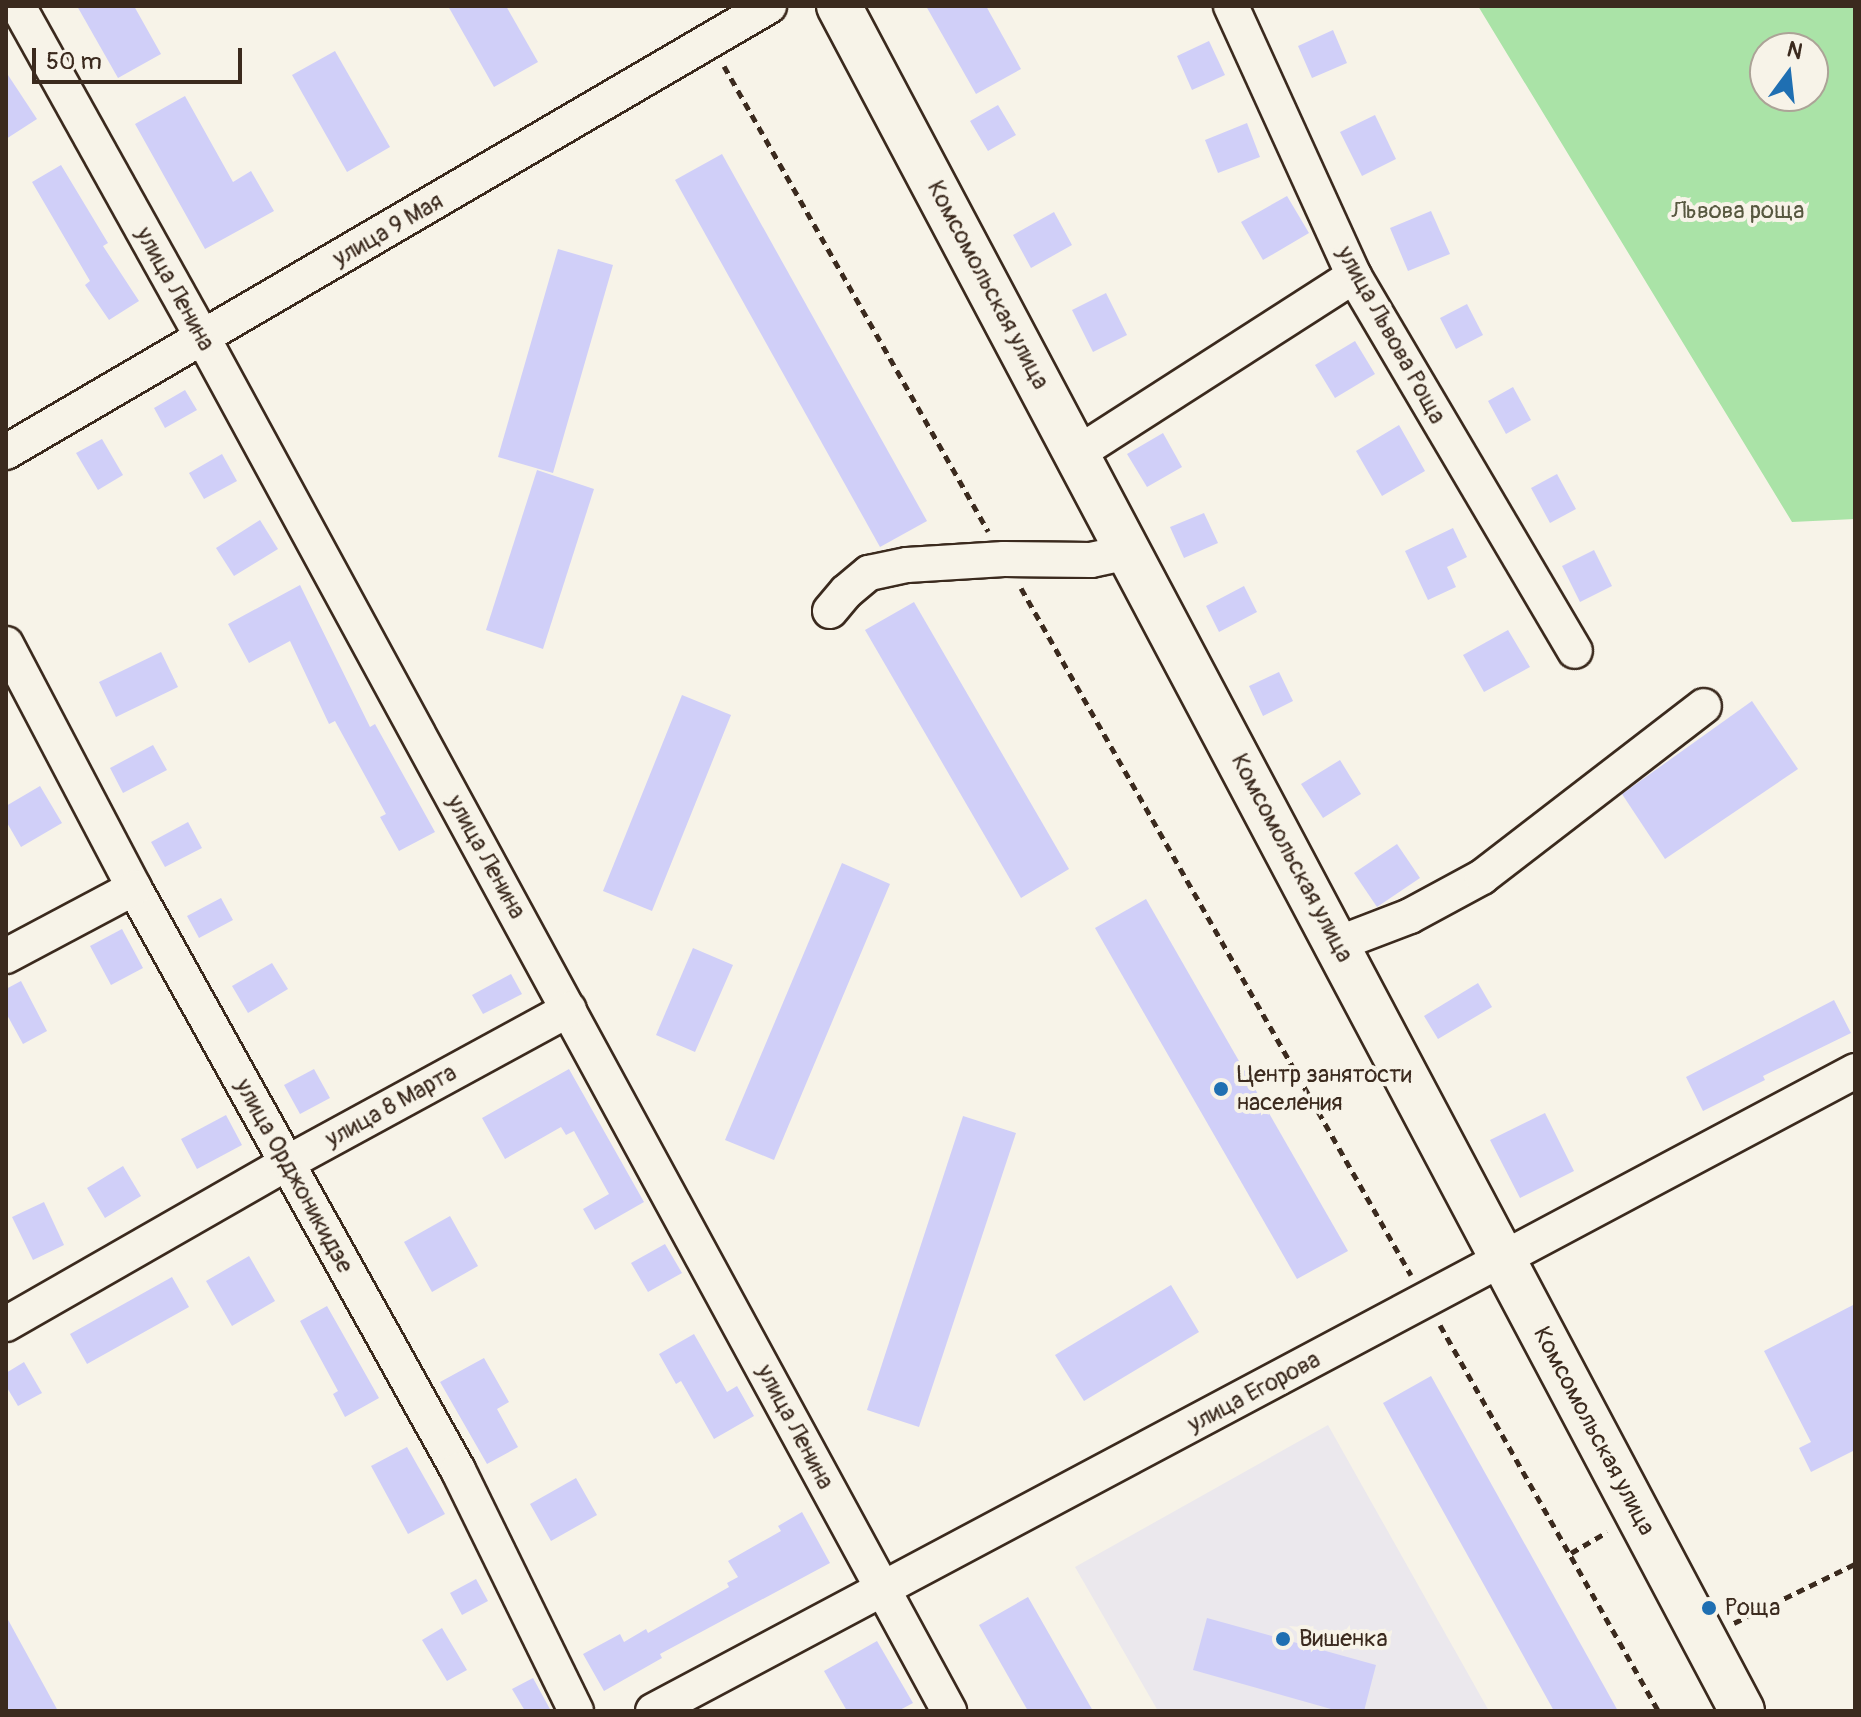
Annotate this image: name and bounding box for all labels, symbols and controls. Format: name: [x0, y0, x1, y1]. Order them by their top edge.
scale bar: [36, 32, 246, 82]
north arrow: [1749, 32, 1829, 112]
text: N: [1784, 35, 1806, 66]
text: 50 m: [46, 47, 102, 76]
street label: Комсомольская улица: [921, 176, 1055, 394]
street label: улица 9 Мая: [328, 187, 448, 273]
park label: Львова роща: [1671, 197, 1805, 225]
street label: улица Ленина: [129, 222, 221, 356]
street label: улица Львова Роща: [1330, 241, 1452, 429]
street label: Комсомольская улица: [1225, 749, 1359, 967]
street label: улица Ленина: [440, 790, 532, 924]
street label: улица 8 Марта: [321, 1058, 461, 1154]
place label: Центр занятости населения: [1237, 1061, 1412, 1117]
street label: улица Орджоникидзе: [229, 1074, 359, 1278]
marker: Центр занятости населения: [1212, 1080, 1230, 1098]
street label: Комсомольская улица: [1527, 1322, 1661, 1540]
street label: улица Егорова: [1183, 1345, 1325, 1439]
street label: улица Ленина: [750, 1360, 840, 1494]
place label: Роща: [1725, 1594, 1780, 1622]
marker: Роща: [1700, 1599, 1718, 1617]
place label: Вишенка: [1299, 1625, 1388, 1653]
marker: Вишенка: [1274, 1630, 1292, 1648]

